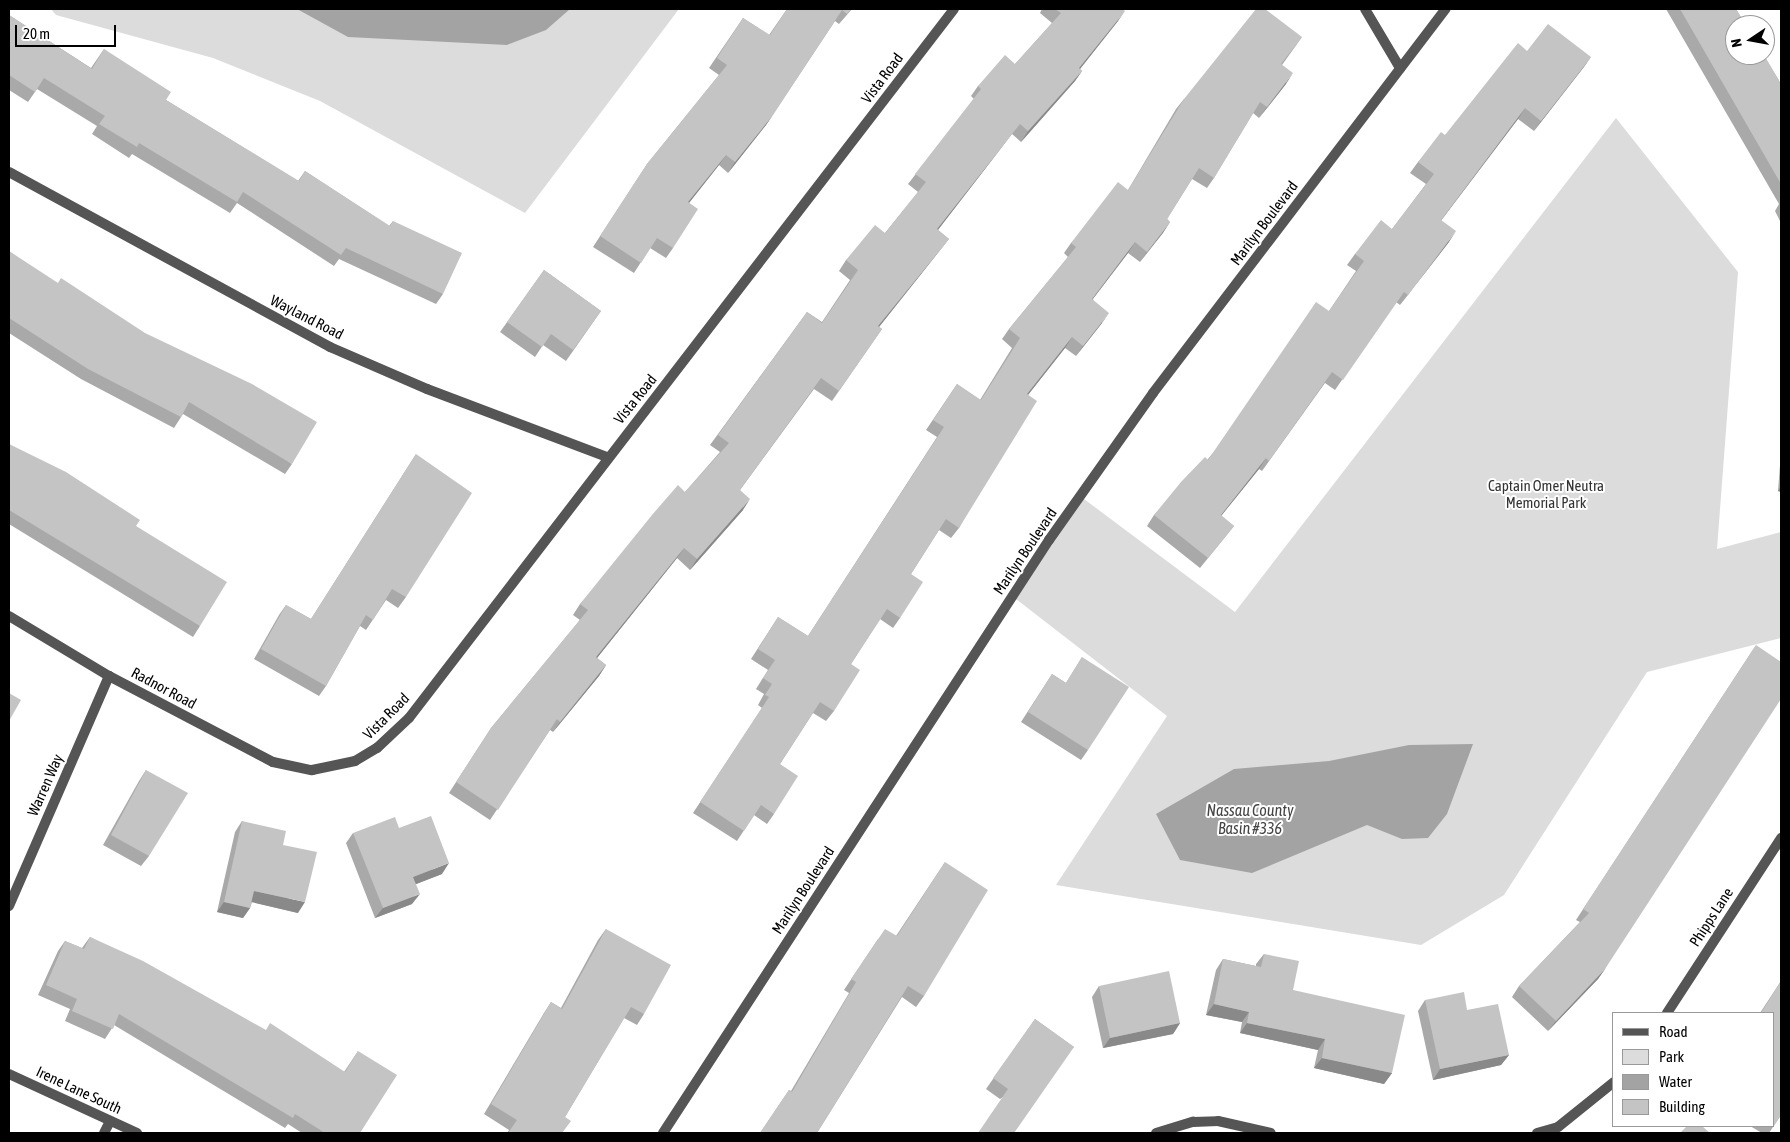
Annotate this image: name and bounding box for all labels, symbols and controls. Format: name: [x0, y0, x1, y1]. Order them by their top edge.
scale bar: [18, 15, 119, 47]
north arrow: [1725, 15, 1775, 65]
text: 20 m: [23, 25, 50, 42]
text: N: [1728, 37, 1745, 49]
street label: Vista Road: [857, 49, 907, 107]
street label: Marilyn Boulevard: [1227, 177, 1301, 269]
street label: Wayland Road: [267, 291, 347, 343]
street label: Vista Road: [610, 371, 660, 427]
park label: Captain Omer Neutra Memorial Park: [1488, 476, 1604, 511]
street label: Marilyn Boulevard: [989, 504, 1061, 598]
street label: Radnor Road: [128, 663, 200, 713]
street label: Vista Road: [359, 689, 413, 743]
street label: Warren Way: [23, 751, 67, 819]
water label: Nassau County Basin #336: [1207, 800, 1293, 838]
street label: Marilyn Boulevard: [768, 843, 838, 937]
street label: Phipps Lane: [1685, 884, 1737, 950]
legend: [1612, 1012, 1775, 1127]
text: Road: [1659, 1023, 1688, 1040]
text: Park: [1659, 1048, 1684, 1065]
street label: Irene Lane South: [33, 1062, 125, 1118]
text: Water: [1659, 1073, 1692, 1090]
text: Building: [1659, 1098, 1705, 1115]

